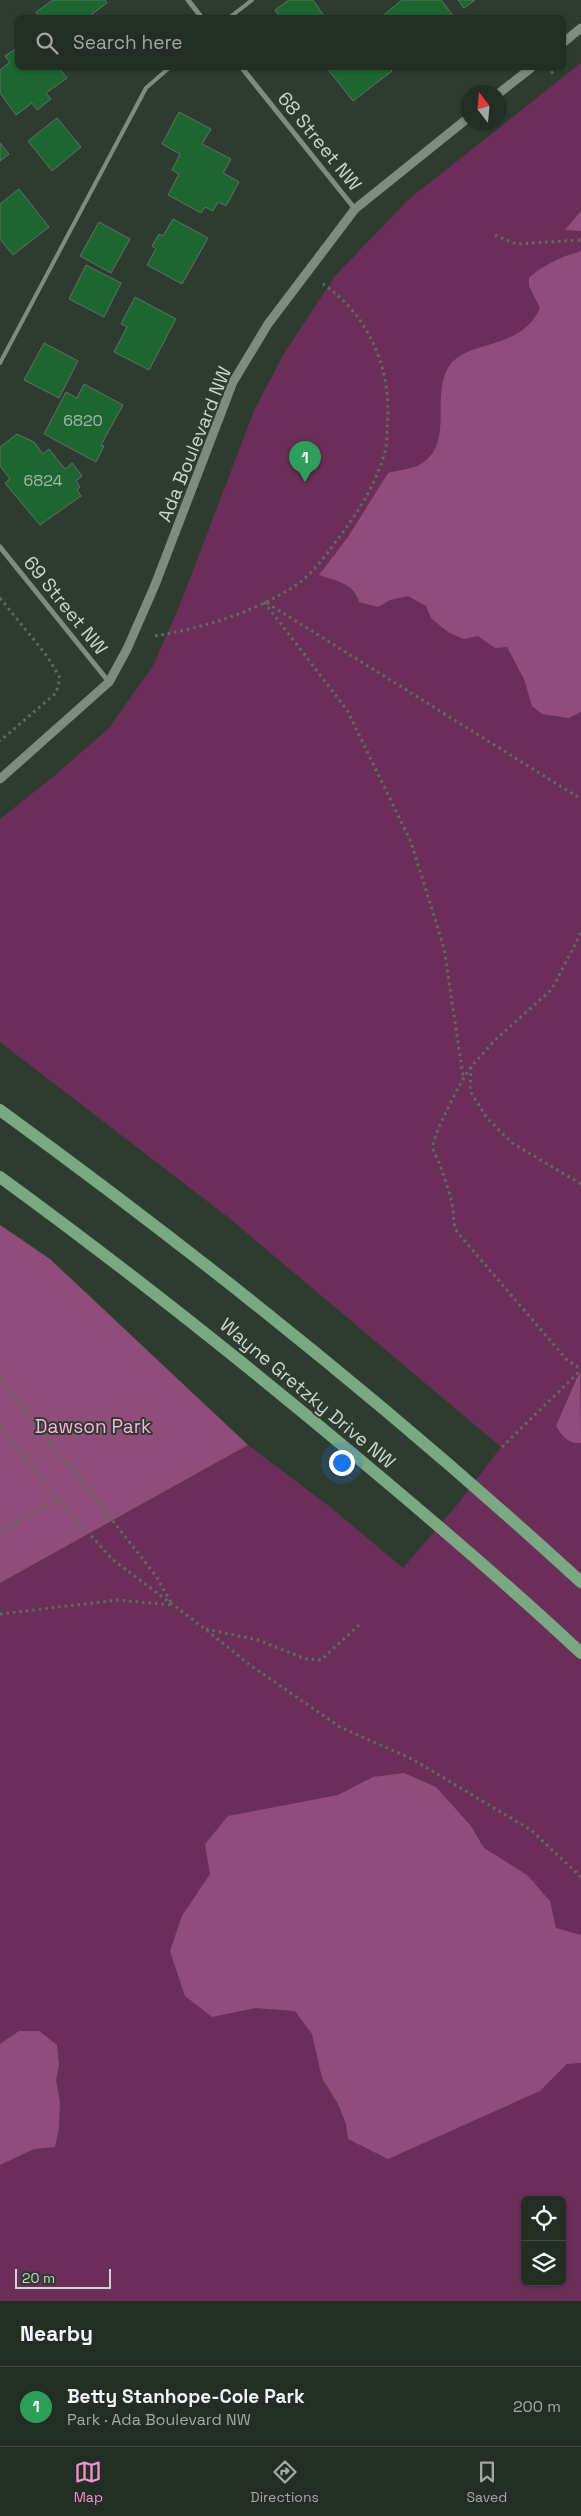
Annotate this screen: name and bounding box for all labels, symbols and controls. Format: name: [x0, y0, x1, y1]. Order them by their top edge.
search box: [15, 15, 566, 70]
icon: search: [33, 29, 61, 57]
text: Search here: [73, 30, 183, 55]
north arrow: [461, 85, 506, 130]
street label: 68 Street NW: [272, 87, 367, 196]
street label: Ada Boulevard NW: [152, 363, 237, 526]
house number: 6820: [63, 410, 103, 431]
pin: 1: [289, 441, 321, 482]
house number: 6824: [24, 470, 62, 491]
street label: 69 Street NW: [18, 551, 113, 660]
street label: Wayne Gretzky Drive NW: [215, 1313, 401, 1474]
park label: Dawson Park: [35, 1414, 151, 1439]
your location: [329, 1450, 355, 1476]
map controls: [521, 2196, 566, 2286]
button: locate: [521, 2196, 566, 2241]
button: layers: [521, 2241, 566, 2286]
scale bar: [15, 2266, 111, 2289]
text: 20 m: [22, 2269, 55, 2287]
text: Nearby: [20, 2320, 93, 2347]
text: Betty Stanhope-Cole Park: [67, 2384, 305, 2409]
text: 1: [32, 2396, 40, 2417]
text: 200 m: [513, 2396, 561, 2417]
text: Park · Ada Boulevard NW: [67, 2409, 251, 2430]
tab: Map: [74, 2458, 103, 2506]
tab: Directions: [250, 2458, 319, 2506]
tab: Saved: [466, 2458, 507, 2506]

